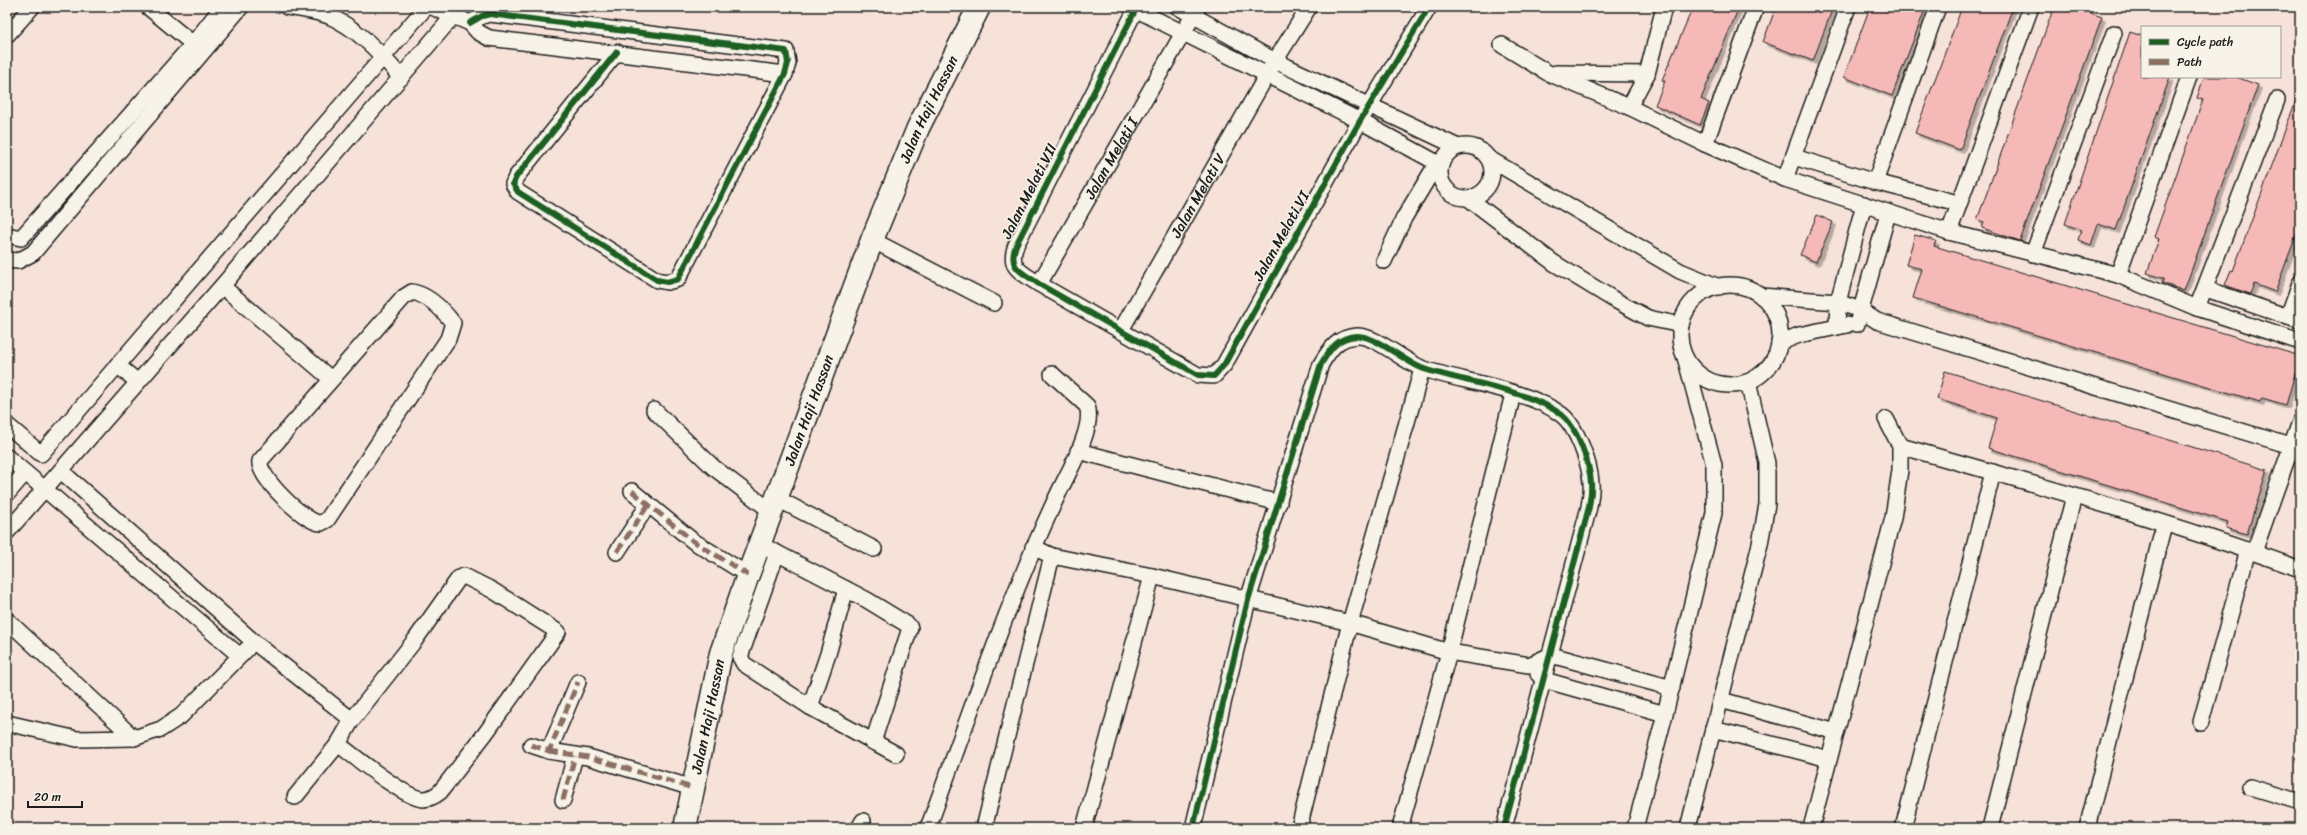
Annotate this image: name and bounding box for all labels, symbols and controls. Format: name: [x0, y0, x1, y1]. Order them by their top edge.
legend: [2141, 26, 2281, 78]
text: Cycle path: [2177, 31, 2233, 53]
street label: Jalan Haji Hassan: [892, 51, 966, 168]
text: Path: [2177, 51, 2202, 73]
street label: Jalan Melati I: [1077, 111, 1146, 205]
street label: Jalan Melati VII: [993, 138, 1064, 244]
street label: Jalan Melati V: [1163, 148, 1233, 244]
street label: Jalan Melati VI: [1245, 185, 1317, 287]
street label: Jalan Haji Hassan: [776, 351, 841, 470]
street label: Jalan Haji Hassan: [683, 657, 732, 777]
scale bar: [28, 783, 82, 809]
text: 20 m: [34, 786, 61, 808]

